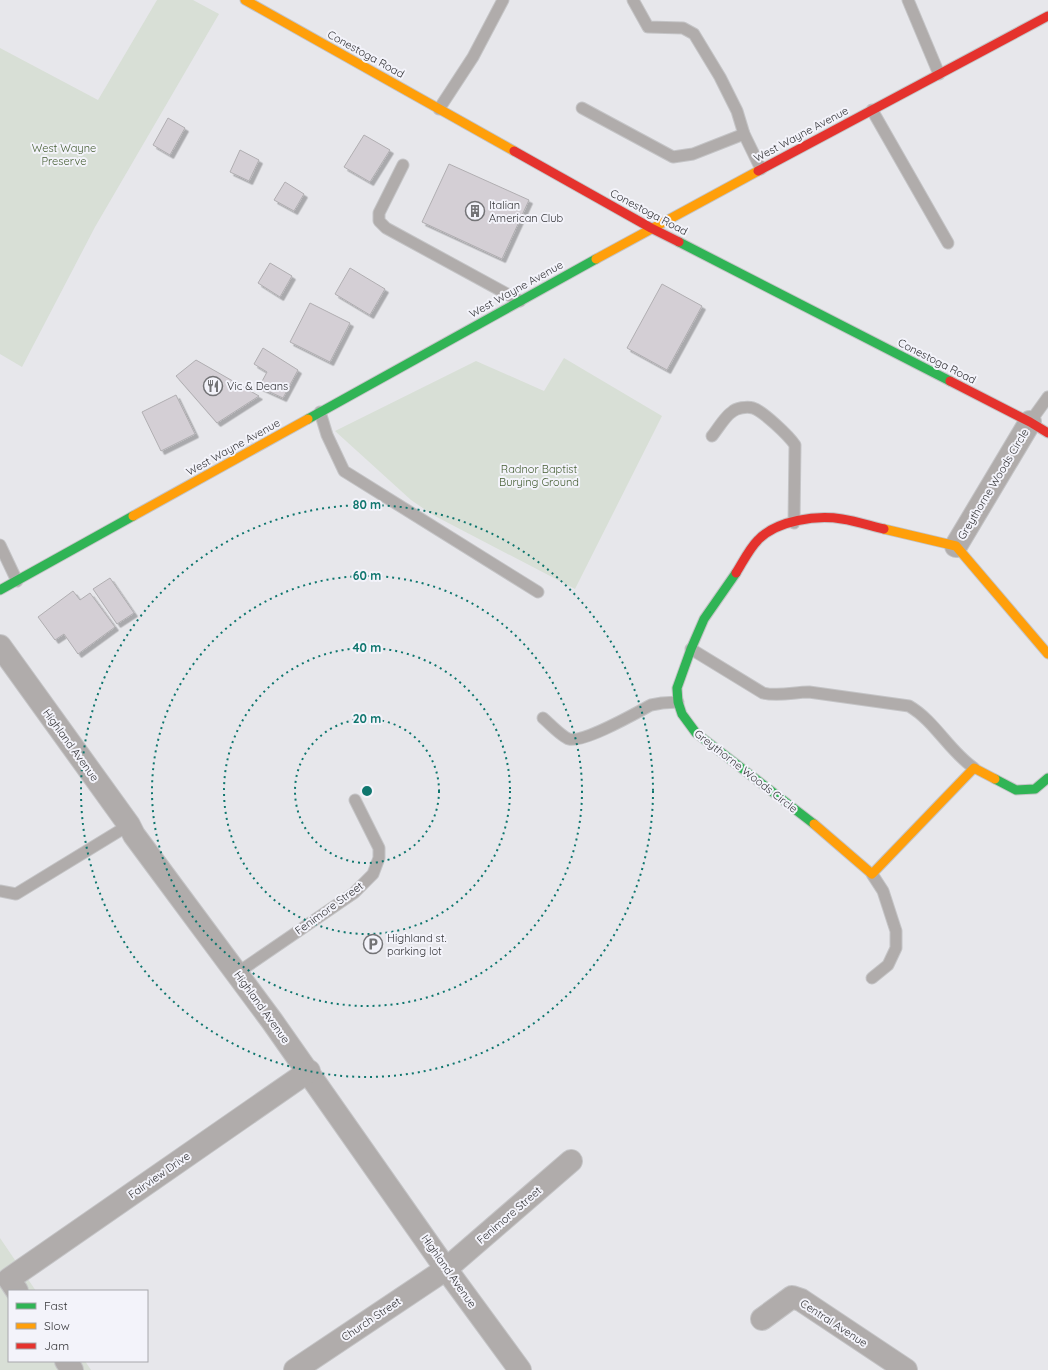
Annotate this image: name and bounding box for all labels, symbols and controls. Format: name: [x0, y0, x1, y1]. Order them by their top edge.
street label: Conestoga Road: [325, 27, 407, 81]
street label: West Wayne Avenue: [751, 103, 851, 165]
park label: West Wayne Preserve: [32, 141, 96, 168]
street label: Conestoga Road: [608, 186, 690, 238]
place label: Italian American Club: [489, 198, 564, 225]
building icon: Italian American Club: [464, 200, 486, 222]
street label: West Wayne Avenue: [467, 257, 565, 321]
street label: Conestoga Road: [896, 335, 978, 387]
restaurant icon: Vic & Deans: [202, 375, 224, 397]
place label: Vic & Deans: [227, 379, 288, 393]
street label: West Wayne Avenue: [184, 415, 282, 479]
street label: Greythorne Woods Circle: [954, 426, 1032, 542]
park label: Radnor Baptist Burying Ground: [499, 462, 579, 489]
text: 80 m: [353, 497, 381, 512]
text: 60 m: [353, 568, 381, 583]
text: 40 m: [353, 640, 381, 655]
street label: Highland Avenue: [40, 706, 102, 784]
text: 20 m: [353, 711, 381, 726]
street label: Greythorne Woods Circle: [692, 726, 800, 816]
centre of rings: [360, 784, 374, 798]
street label: Fenimore Street: [292, 878, 366, 937]
place label: Highland st. parking lot: [387, 931, 447, 958]
parking icon: Highland st. parking lot: [362, 933, 384, 955]
street label: Highland Avenue: [231, 968, 293, 1046]
street label: Fairview Drive: [126, 1149, 192, 1201]
street label: Fenimore Street: [474, 1183, 544, 1247]
street label: Highland Avenue: [419, 1232, 479, 1310]
legend: [8, 1290, 148, 1362]
street label: Church Street: [339, 1294, 404, 1344]
street label: Central Avenue: [798, 1296, 870, 1350]
text: Fast: [44, 1298, 68, 1313]
text: Slow: [44, 1318, 70, 1333]
text: Jam: [44, 1338, 69, 1353]

